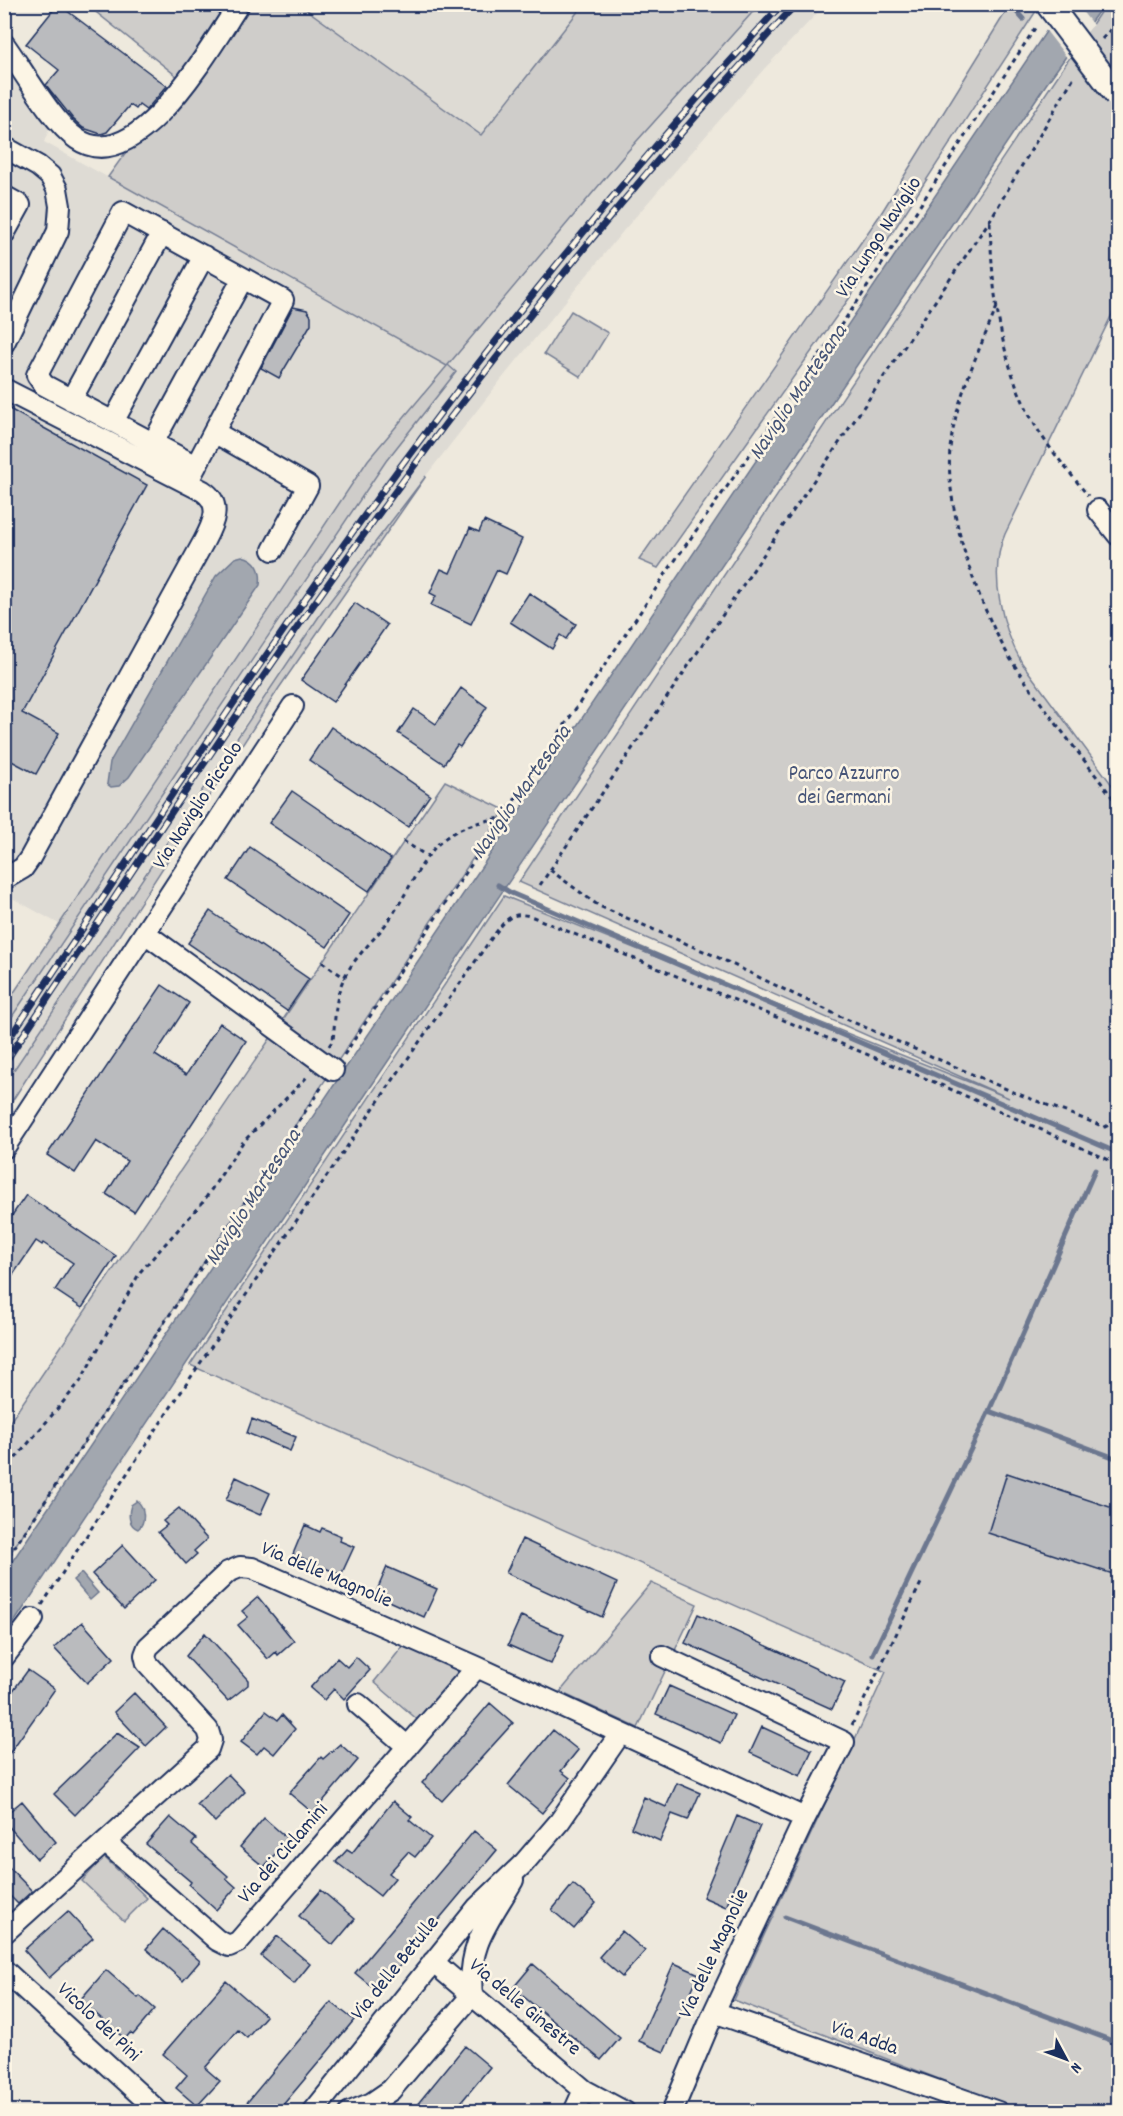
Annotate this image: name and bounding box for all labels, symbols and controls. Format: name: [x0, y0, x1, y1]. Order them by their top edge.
street label: Via Lungo Naviglio: [829, 171, 931, 305]
water label: Naviglio Martesana: [742, 318, 857, 467]
water label: Naviglio Martesana: [464, 718, 581, 866]
street label: Via Naviglio Piccolo: [146, 736, 252, 876]
park label: Parco Azzurro dei Germani: [788, 760, 900, 814]
water label: Naviglio Martesana: [198, 1122, 311, 1272]
street label: Via delle Magnolie: [256, 1535, 396, 1617]
street label: Via dei Ciclamini: [231, 1797, 337, 1911]
street label: Via delle Magnolie: [672, 1884, 758, 2024]
street label: Via delle Betulle: [344, 1910, 448, 2028]
street label: Via delle Ginestre: [461, 1952, 587, 2064]
street label: Vicolo dei Pini: [49, 1976, 147, 2070]
street label: Via Adda: [826, 2013, 903, 2065]
north arrow: [1036, 2029, 1096, 2089]
text: N: [1064, 2057, 1087, 2078]

